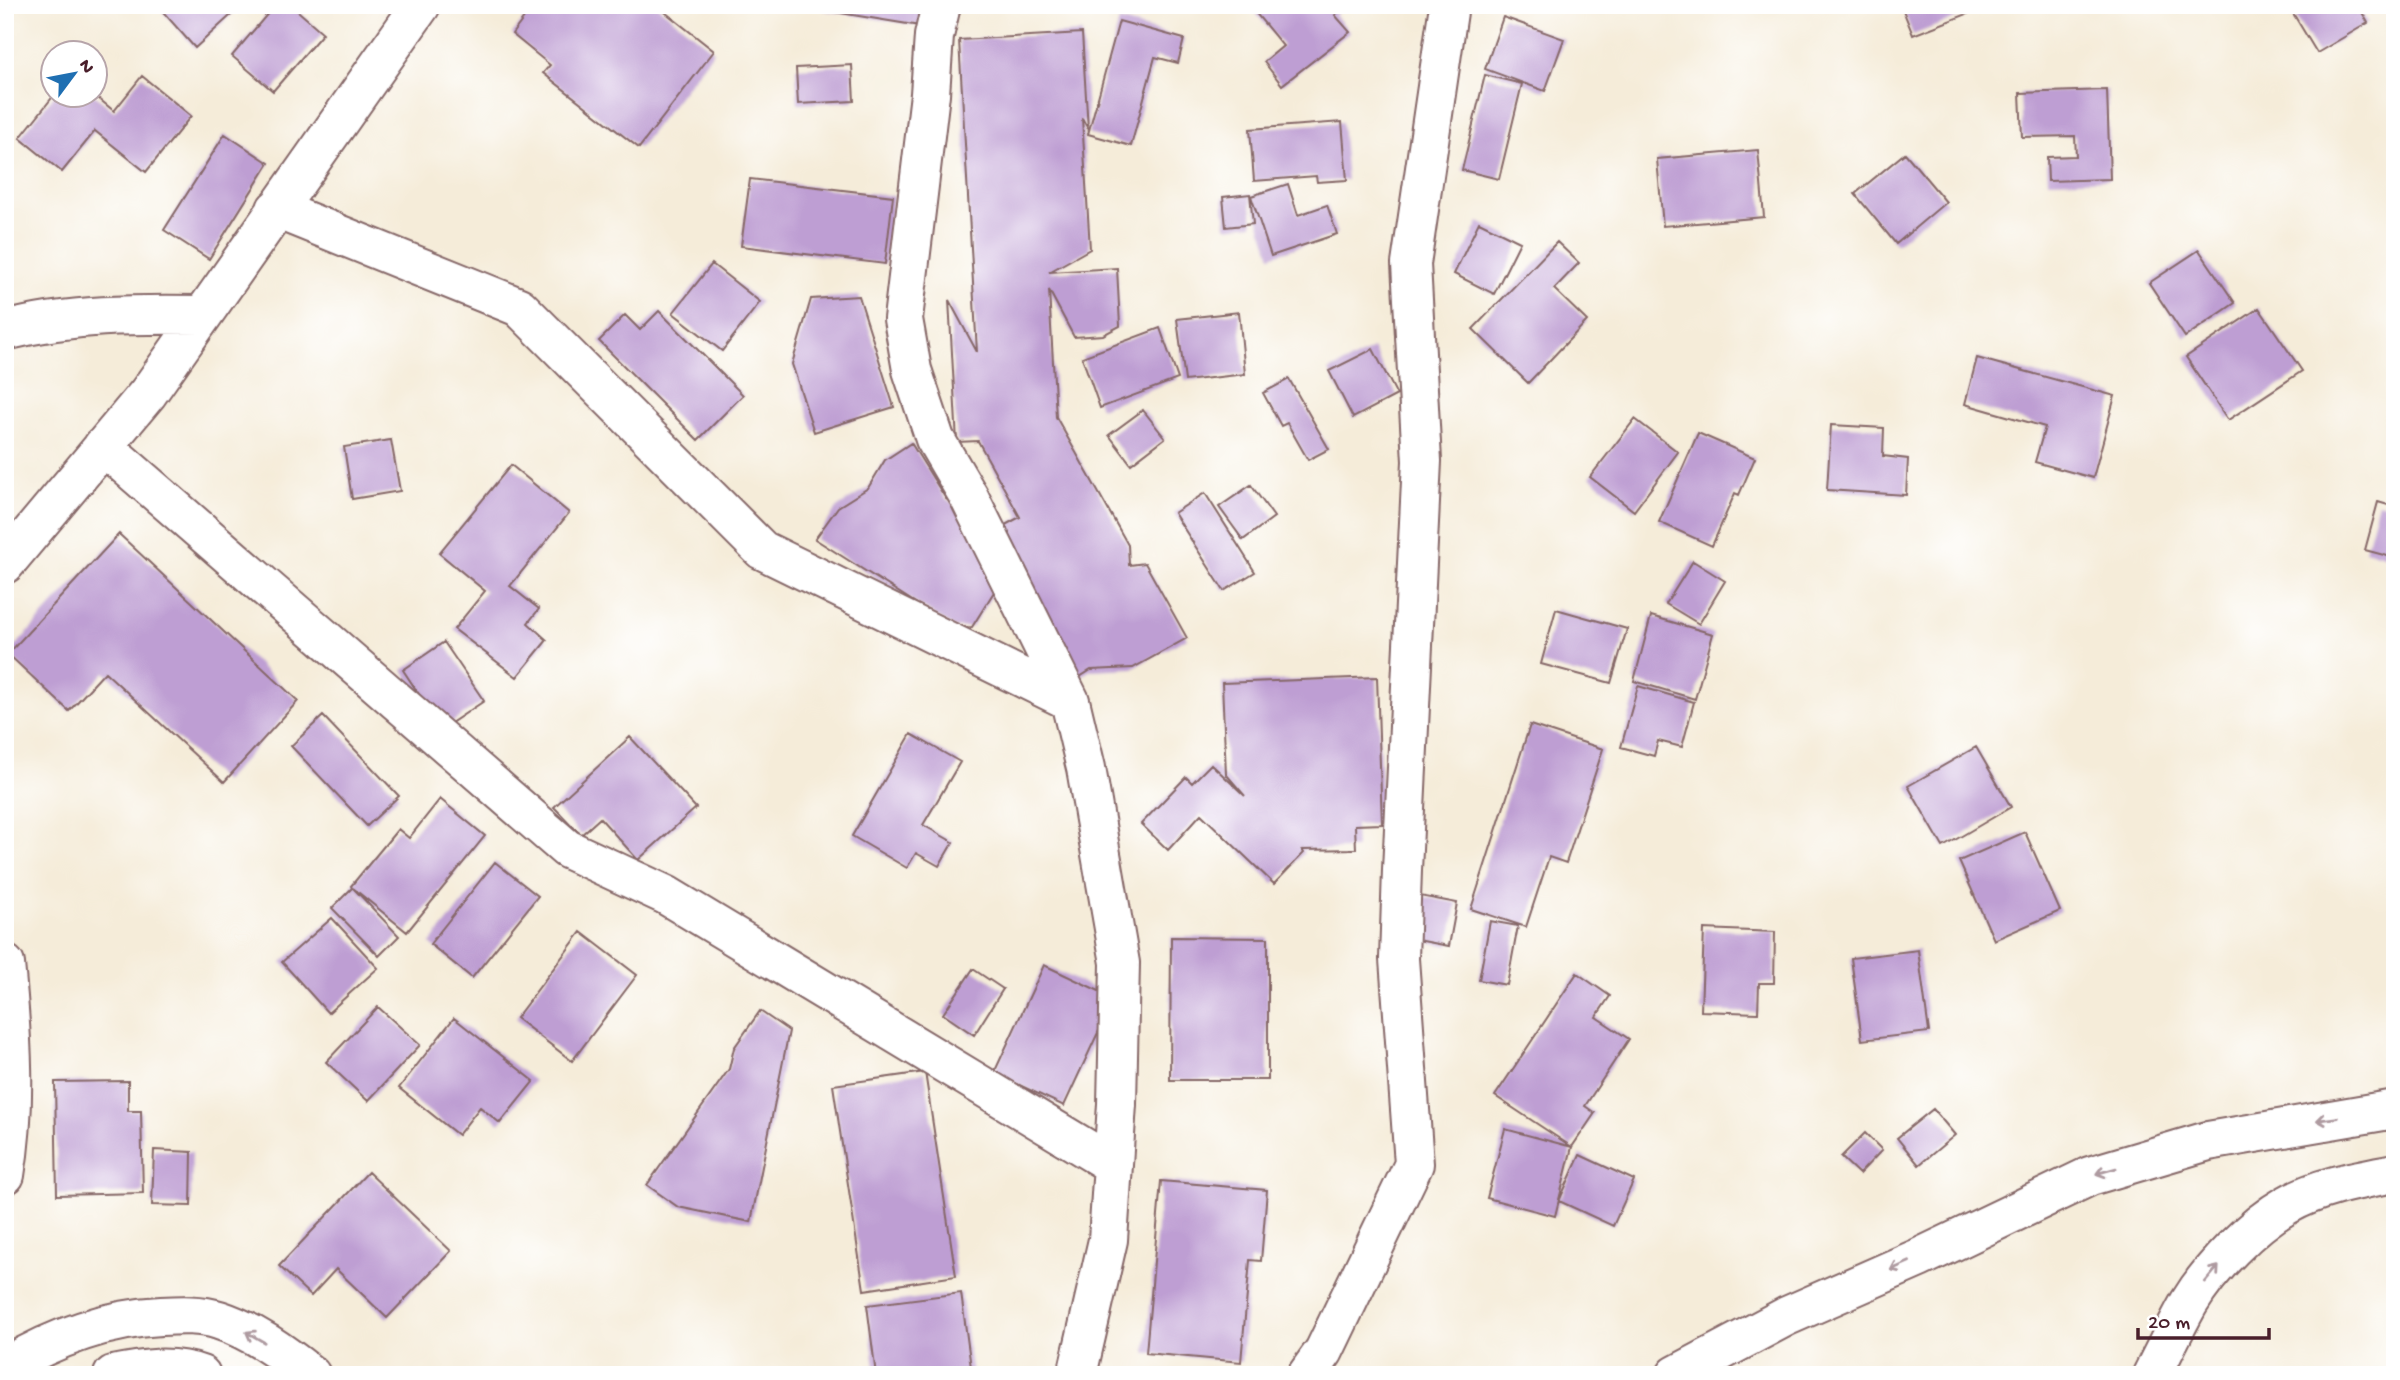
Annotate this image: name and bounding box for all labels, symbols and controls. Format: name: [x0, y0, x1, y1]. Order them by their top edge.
north arrow: [38, 38, 108, 108]
text: N: [72, 55, 98, 78]
one-way arrow: [2316, 1113, 2339, 1126]
one-way arrow: [2095, 1165, 2118, 1178]
one-way arrow: [1889, 1260, 1911, 1273]
one-way arrow: [2204, 1266, 2219, 1284]
scale bar: [2138, 1296, 2269, 1340]
text: 20 m: [2148, 1312, 2190, 1337]
one-way arrow: [245, 1329, 265, 1343]

